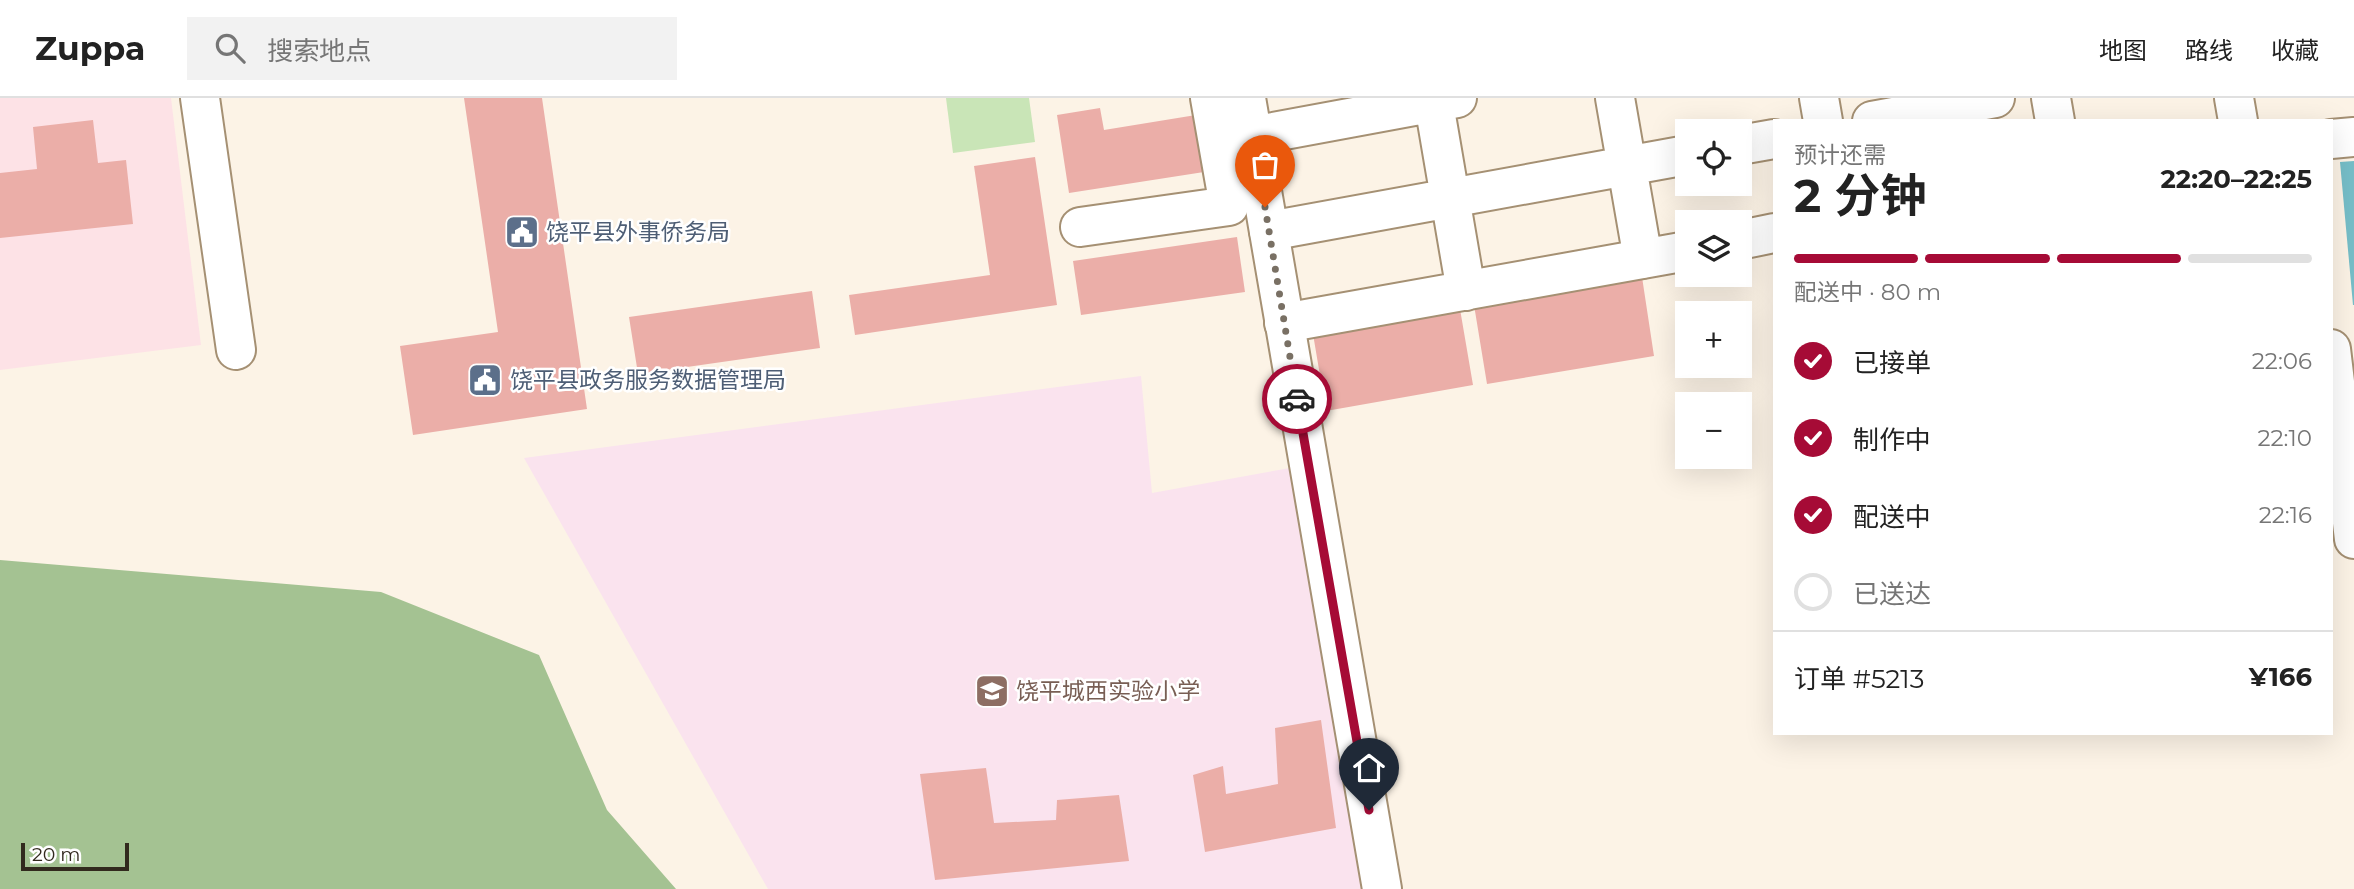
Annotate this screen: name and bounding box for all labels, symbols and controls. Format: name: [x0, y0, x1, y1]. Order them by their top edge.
search box: [187, 17, 677, 80]
text: Zuppa: [35, 28, 145, 68]
icon: search: [211, 29, 249, 67]
text: 搜索地点: [267, 35, 371, 67]
text: 地图: [2099, 36, 2147, 65]
text: 路线: [2185, 36, 2233, 65]
text: 收藏: [2271, 36, 2319, 65]
map controls: [1675, 119, 1752, 469]
button: locate: [1675, 119, 1752, 196]
pin: [1235, 135, 1295, 207]
text: 预计还需: [1794, 141, 1886, 169]
icon: bag: [1246, 146, 1284, 184]
text: 22:20–22:25: [2161, 163, 2312, 195]
text: 2 分钟: [1794, 167, 1926, 224]
button: layers: [1675, 210, 1752, 287]
public building icon: 饶平县外事侨务局: [503, 213, 541, 251]
place label: 饶平县外事侨务局: [546, 218, 730, 246]
text: 配送中 · 80 m: [1794, 278, 1941, 306]
button: +: [1675, 301, 1752, 378]
icon: check: [1794, 342, 1832, 380]
text: 已接单: [1853, 347, 1931, 379]
text: 22:06: [2252, 347, 2312, 375]
public building icon: 饶平县政务服务数据管理局: [466, 361, 504, 399]
courier: [1262, 364, 1332, 434]
place label: 饶平县政务服务数据管理局: [510, 366, 786, 394]
icon: car: [1278, 380, 1316, 418]
button: −: [1675, 392, 1752, 469]
icon: check: [1794, 419, 1832, 457]
text: 制作中: [1853, 424, 1931, 456]
text: 22:10: [2257, 424, 2312, 452]
icon: check: [1794, 496, 1832, 534]
text: 配送中: [1853, 501, 1931, 533]
text: 22:16: [2259, 501, 2312, 529]
text: 已送达: [1853, 578, 1931, 610]
text: ¥166: [2249, 661, 2312, 693]
text: 订单 #5213: [1794, 663, 1924, 695]
school or university icon: 饶平城西实验小学: [973, 672, 1011, 710]
place label: 饶平城西实验小学: [1016, 677, 1200, 705]
pin: [1339, 738, 1399, 810]
icon: home: [1350, 749, 1388, 787]
scale bar: [21, 840, 130, 872]
text: 20 m: [32, 843, 80, 866]

